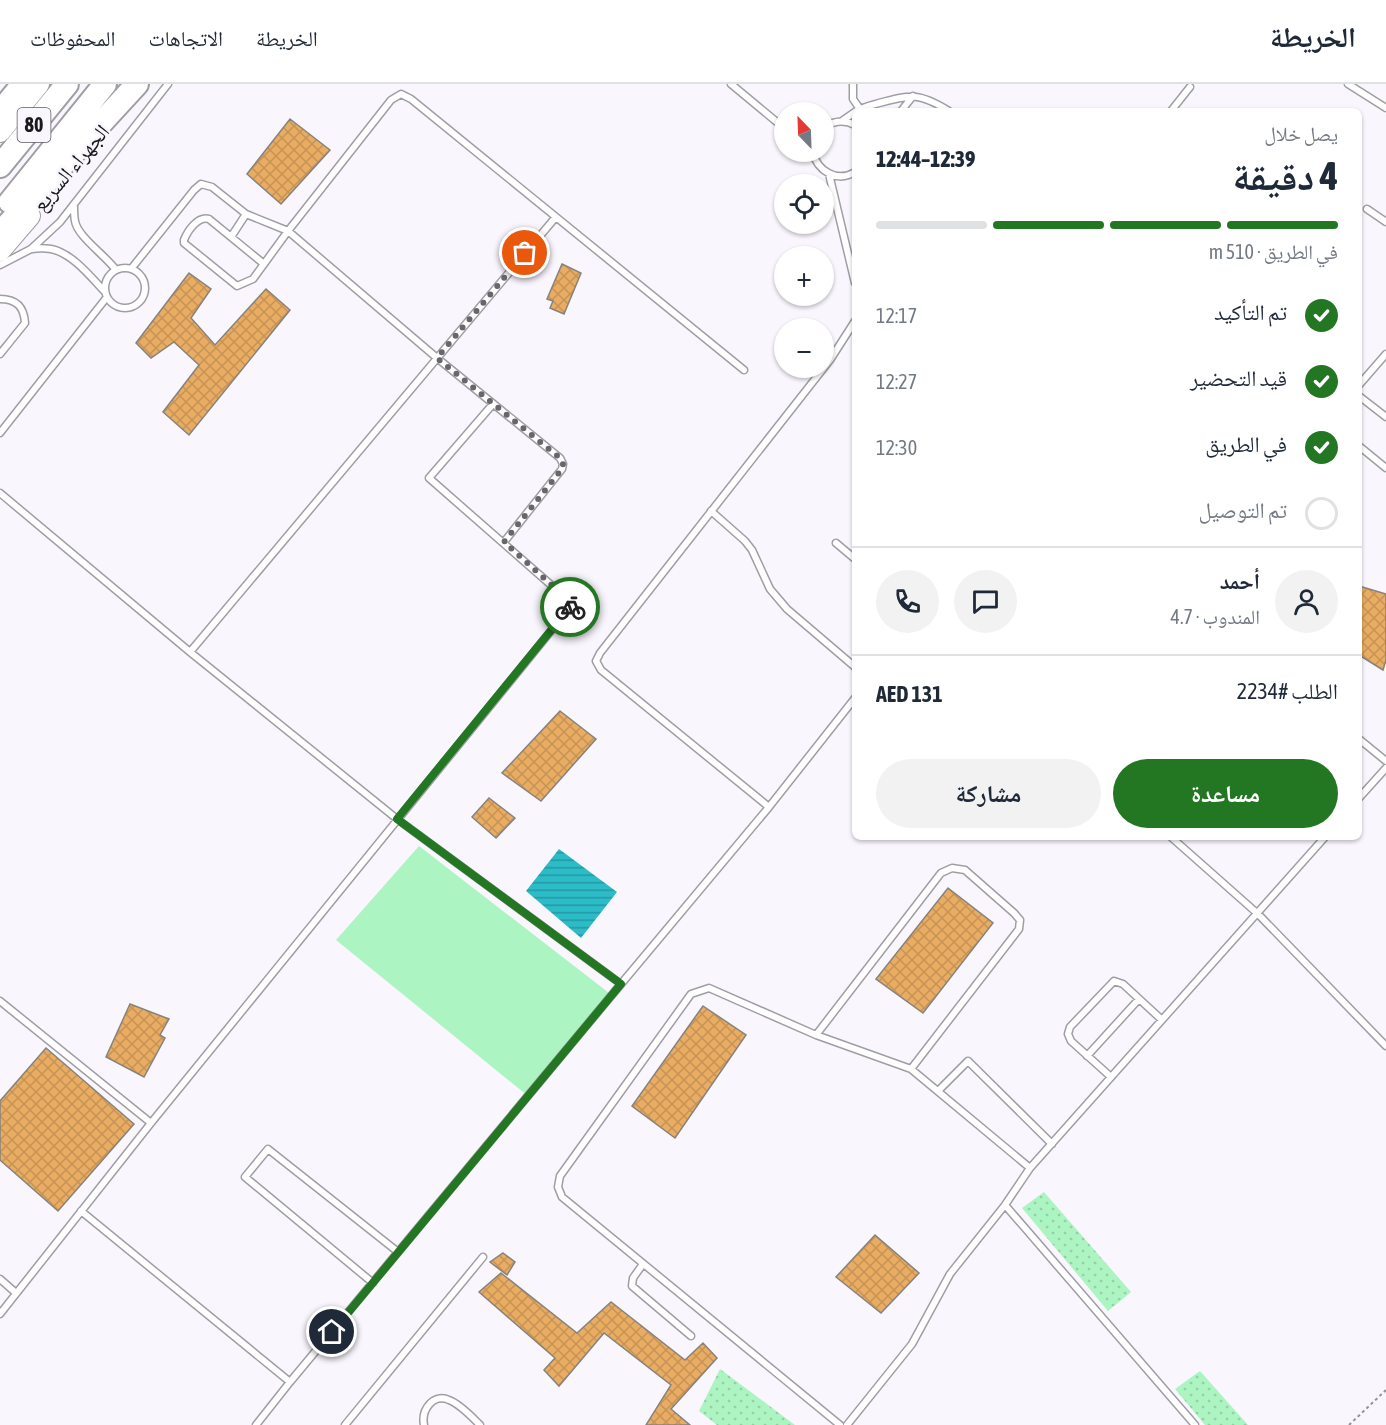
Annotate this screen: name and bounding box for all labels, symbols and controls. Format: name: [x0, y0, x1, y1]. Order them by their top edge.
text: الخريطة: [1270, 21, 1356, 53]
text: المحفوظات: [30, 26, 115, 50]
text: الاتجاهات: [148, 26, 223, 50]
text: الخريطة: [256, 26, 318, 50]
north arrow: [774, 102, 834, 162]
map controls: [774, 102, 834, 378]
road number: 80: [18, 108, 51, 142]
street label: الجهراء السريع: [27, 119, 115, 217]
text: يصل خلال: [1264, 122, 1338, 145]
text: 12:39–12:44: [876, 146, 975, 172]
text: 4 دقيقة: [1232, 154, 1338, 198]
button: locate: [774, 174, 834, 234]
pin: [499, 227, 550, 278]
icon: bag: [508, 236, 541, 269]
text: في الطريق · 510 m: [1209, 240, 1338, 263]
button: +: [774, 246, 834, 306]
text: تم التأكيد: [1214, 299, 1287, 325]
icon: check: [1305, 299, 1338, 332]
text: 12:17: [876, 304, 917, 327]
button: −: [774, 318, 834, 378]
text: قيد التحضير: [1190, 365, 1287, 391]
icon: check: [1305, 365, 1338, 398]
text: 12:27: [876, 370, 917, 393]
text: في الطريق: [1205, 431, 1287, 457]
icon: check: [1305, 431, 1338, 464]
text: 12:30: [876, 436, 917, 459]
text: تم التوصيل: [1198, 497, 1287, 523]
text: أحمد: [1220, 568, 1260, 594]
button: phone: [876, 570, 939, 633]
button: chat: [954, 570, 1017, 633]
button: person: [1275, 570, 1338, 633]
courier: [540, 577, 600, 637]
icon: bike: [554, 591, 587, 624]
text: المندوب · 4.7: [1170, 605, 1260, 628]
text: الطلب #2234: [1237, 678, 1338, 704]
text: AED 131: [876, 681, 943, 707]
button: مشاركة: [876, 759, 1101, 828]
button: مساعدة: [1113, 759, 1338, 828]
pin: [306, 1306, 357, 1357]
icon: home: [315, 1315, 348, 1348]

